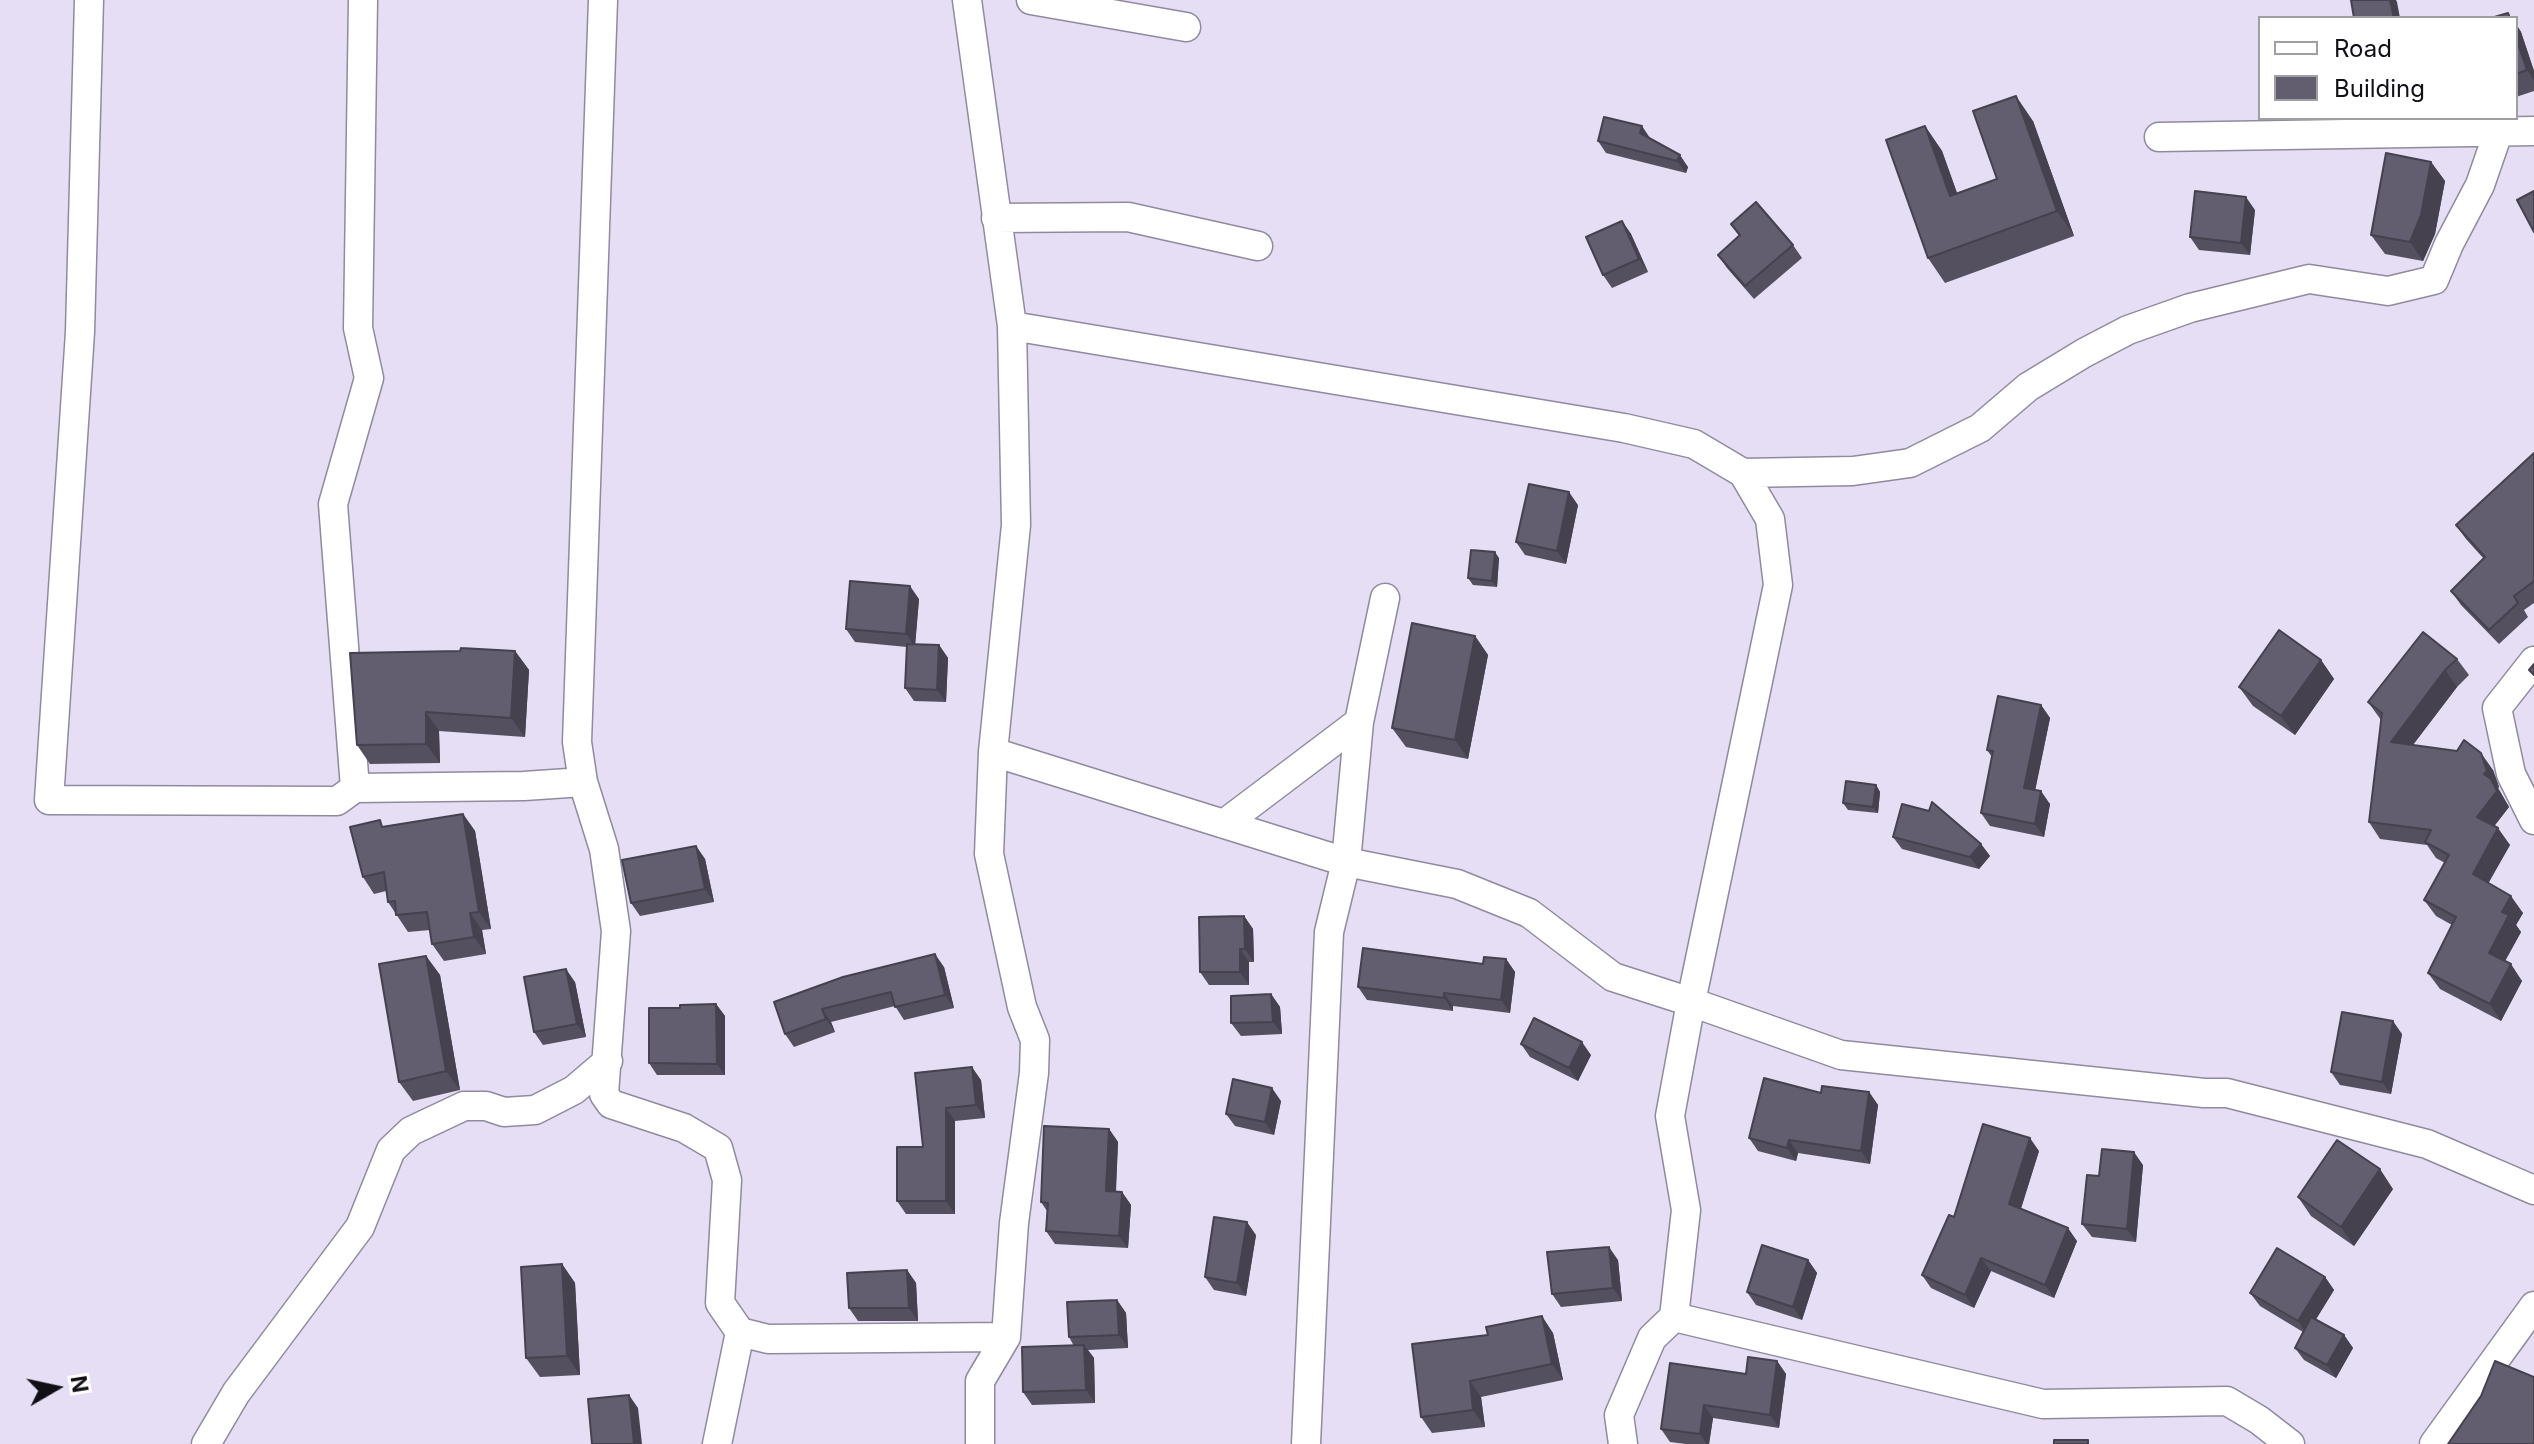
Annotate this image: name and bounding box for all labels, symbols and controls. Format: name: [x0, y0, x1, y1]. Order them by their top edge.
legend: [2258, 16, 2518, 120]
text: Road: [2334, 34, 2392, 63]
text: Building: [2334, 74, 2425, 103]
north arrow: [16, 1348, 96, 1428]
text: N: [66, 1374, 94, 1395]

